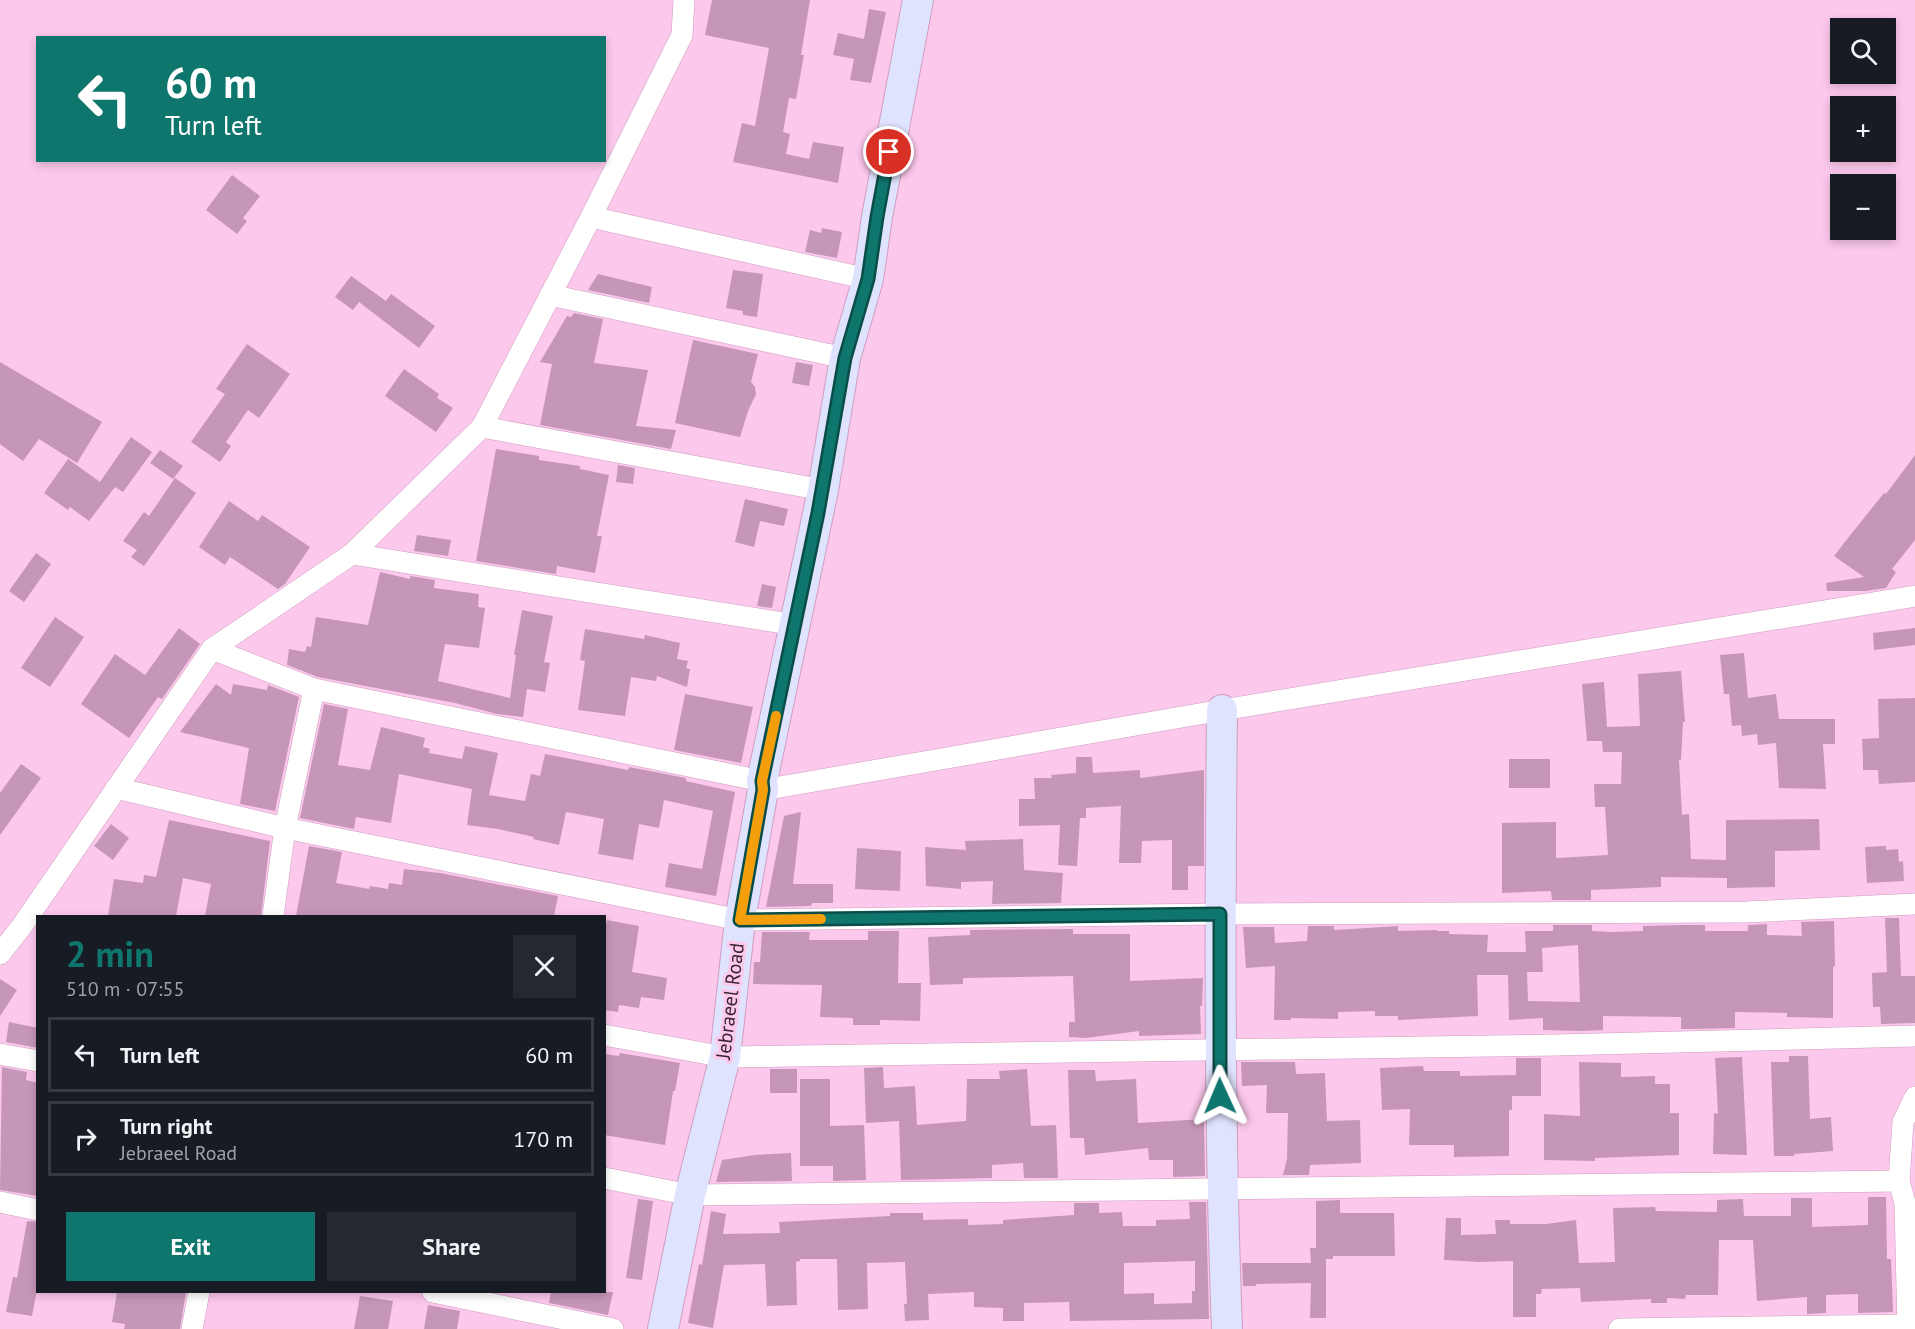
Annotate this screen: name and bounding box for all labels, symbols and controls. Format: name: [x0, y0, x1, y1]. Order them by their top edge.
map controls: [1830, 18, 1896, 240]
button: search: [1830, 18, 1896, 84]
text: 60 m: [165, 55, 257, 110]
icon: left: [66, 60, 144, 138]
button: +: [1830, 96, 1896, 162]
text: Turn left: [165, 108, 262, 142]
pin: [863, 126, 914, 177]
icon: arrive: [872, 135, 905, 168]
button: −: [1830, 174, 1896, 240]
text: 2 min: [66, 930, 154, 977]
button: close: [513, 935, 576, 998]
street label: Jebraeel Road: [710, 941, 750, 1062]
text: 510 m · 07:55: [66, 976, 184, 1002]
icon: left: [69, 1038, 102, 1071]
text: Turn left: [120, 1041, 200, 1069]
text: 60 m: [525, 1041, 573, 1069]
position arrow: [1188, 1064, 1252, 1128]
text: Turn right: [120, 1112, 212, 1140]
icon: right: [69, 1122, 102, 1155]
text: 170 m: [513, 1125, 573, 1153]
text: Jebraeel Road: [120, 1140, 237, 1166]
button: Exit: [66, 1212, 315, 1281]
button: Share: [327, 1212, 576, 1281]

